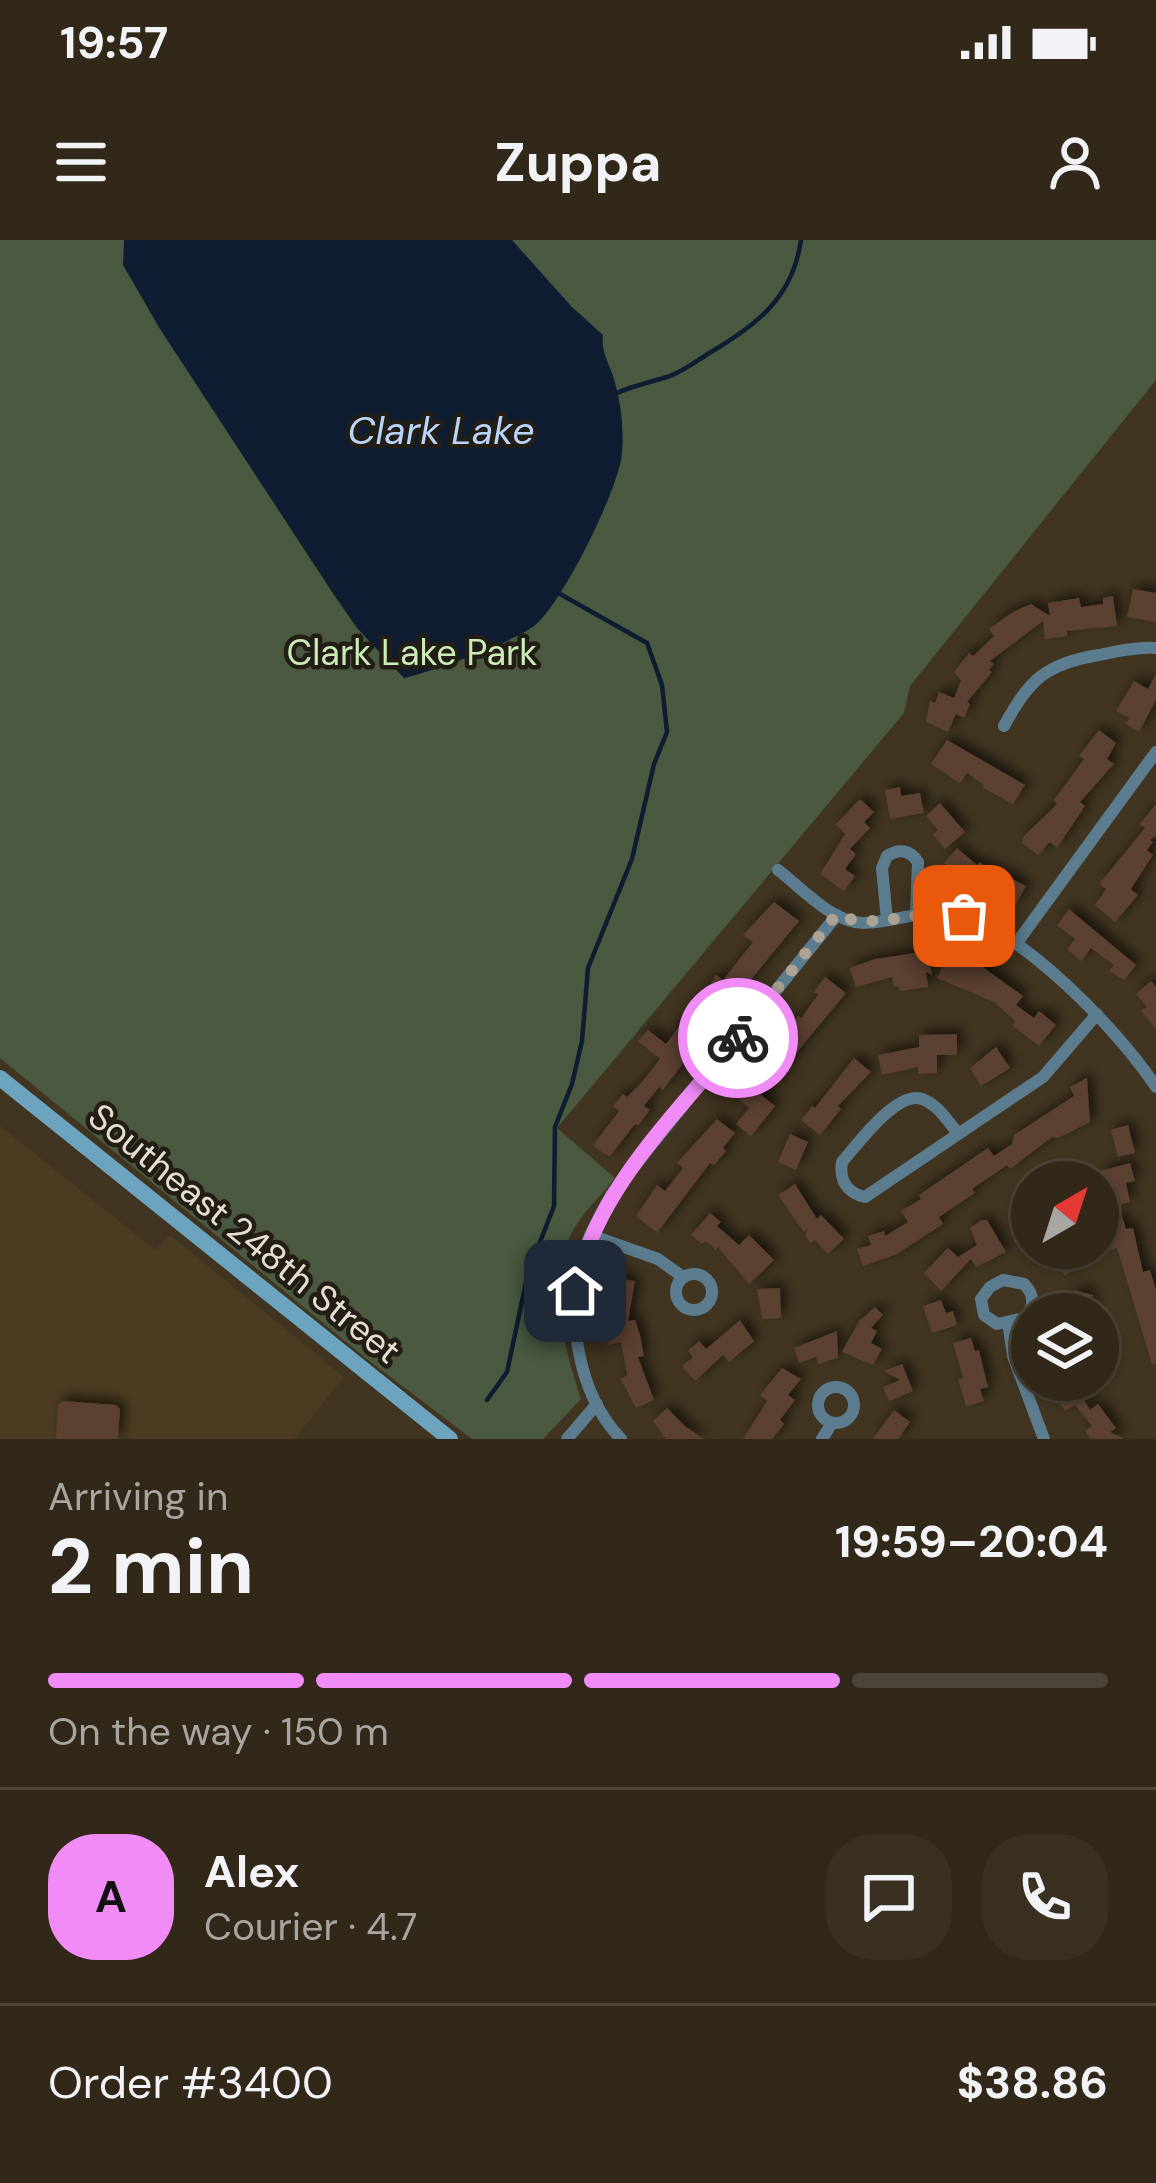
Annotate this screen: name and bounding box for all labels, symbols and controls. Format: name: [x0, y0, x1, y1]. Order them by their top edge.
text: 19:57: [60, 13, 168, 72]
text: Zuppa: [495, 127, 661, 198]
icon: menu: [48, 129, 114, 195]
icon: person: [1042, 129, 1108, 195]
water label: Clark Lake: [347, 405, 535, 456]
park label: Clark Lake Park: [287, 629, 538, 676]
pin: [913, 865, 1015, 967]
icon: bag: [931, 883, 997, 949]
courier: [678, 978, 798, 1098]
icon: bike: [705, 1005, 771, 1071]
street label: Southeast 248th Street: [79, 1093, 411, 1374]
north arrow: [1011, 1161, 1119, 1269]
map controls: [1011, 1161, 1119, 1401]
pin: [524, 1240, 626, 1342]
icon: home: [542, 1258, 608, 1324]
button: layers: [1011, 1293, 1119, 1401]
text: Arriving in: [48, 1471, 228, 1522]
text: 19:59–20:04: [835, 1512, 1108, 1571]
text: 2 min: [48, 1516, 254, 1617]
text: On the way · 150 m: [48, 1706, 389, 1757]
button: chat: [826, 1834, 952, 1960]
button: phone: [982, 1834, 1108, 1960]
text: Alex: [204, 1842, 299, 1901]
text: A: [95, 1867, 127, 1926]
text: Courier · 4.7: [204, 1901, 417, 1952]
text: Order #3400: [48, 2053, 333, 2112]
text: $38.86: [957, 2053, 1108, 2112]

